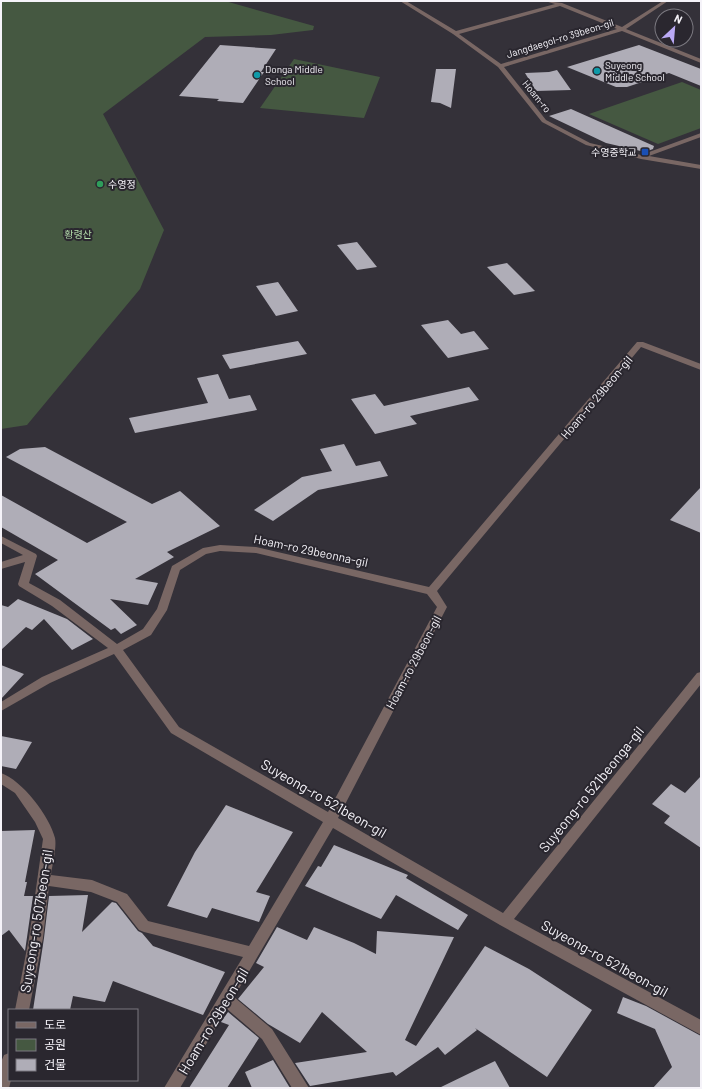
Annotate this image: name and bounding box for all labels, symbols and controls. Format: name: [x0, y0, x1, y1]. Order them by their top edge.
north arrow: [654, 8, 694, 48]
text: N: [672, 11, 685, 26]
street label: Jangdaegol-ro 39beon-gil: [505, 16, 615, 60]
place label: Suyeong Middle School: [605, 59, 665, 83]
place label: Donga Middle School: [265, 63, 323, 87]
marker: Suyeong Middle School: [592, 66, 602, 76]
marker: Donga Middle School: [252, 70, 262, 80]
street label: Hoam-ro: [520, 77, 554, 115]
place label: 수영중학교: [591, 146, 637, 158]
marker: 수영중학교: [640, 147, 650, 157]
place label: 수영정: [108, 178, 136, 190]
marker: 수영정: [95, 179, 105, 189]
park label: 황령산: [64, 228, 92, 240]
street label: Hoam-ro 29beon-gil: [557, 353, 635, 441]
street label: Hoam-ro 29beonna-gil: [253, 531, 369, 569]
street label: Hoam-ro 29beon-gil: [382, 613, 444, 711]
street label: Suyeong-ro 521beonga-gil: [535, 723, 647, 855]
street label: Suyeong-ro 521beon-gil: [258, 755, 390, 841]
street label: Suyeong-ro 507beon-gil: [16, 848, 56, 994]
street label: Suyeong-ro 521beon-gil: [539, 916, 671, 1000]
street label: Hoam-ro 29beon-gil: [175, 965, 251, 1077]
legend: [8, 1009, 138, 1081]
text: 도로: [44, 1017, 66, 1031]
text: 공원: [44, 1037, 66, 1051]
text: 건물: [44, 1057, 66, 1071]

